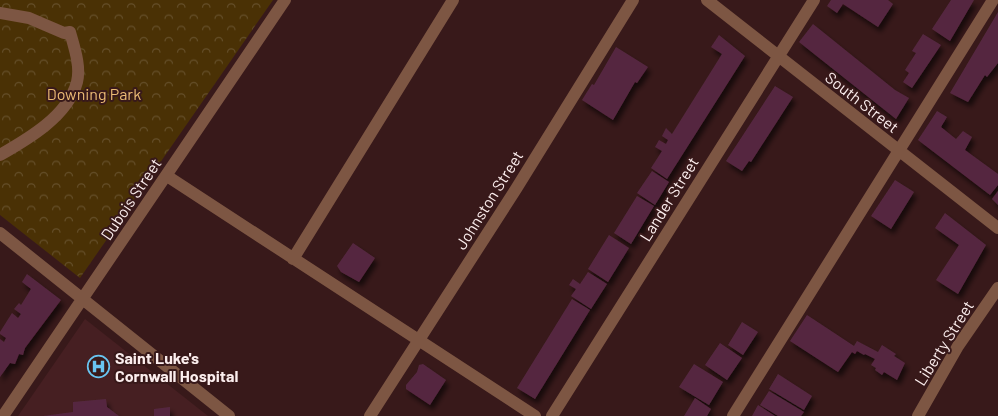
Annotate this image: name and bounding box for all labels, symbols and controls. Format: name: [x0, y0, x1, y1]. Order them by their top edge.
street label: South Street: [822, 67, 903, 136]
park label: Downing Park: [47, 84, 141, 103]
street label: Johnston Street: [451, 147, 526, 253]
street label: Lander Street: [635, 153, 702, 244]
street label: Dubois Street: [96, 154, 165, 243]
street label: Liberty Street: [910, 297, 977, 389]
place label: Saint Luke's Cornwall Hospital: [115, 348, 238, 385]
hospital icon: Saint Luke's Cornwall Hospital: [87, 355, 111, 379]

